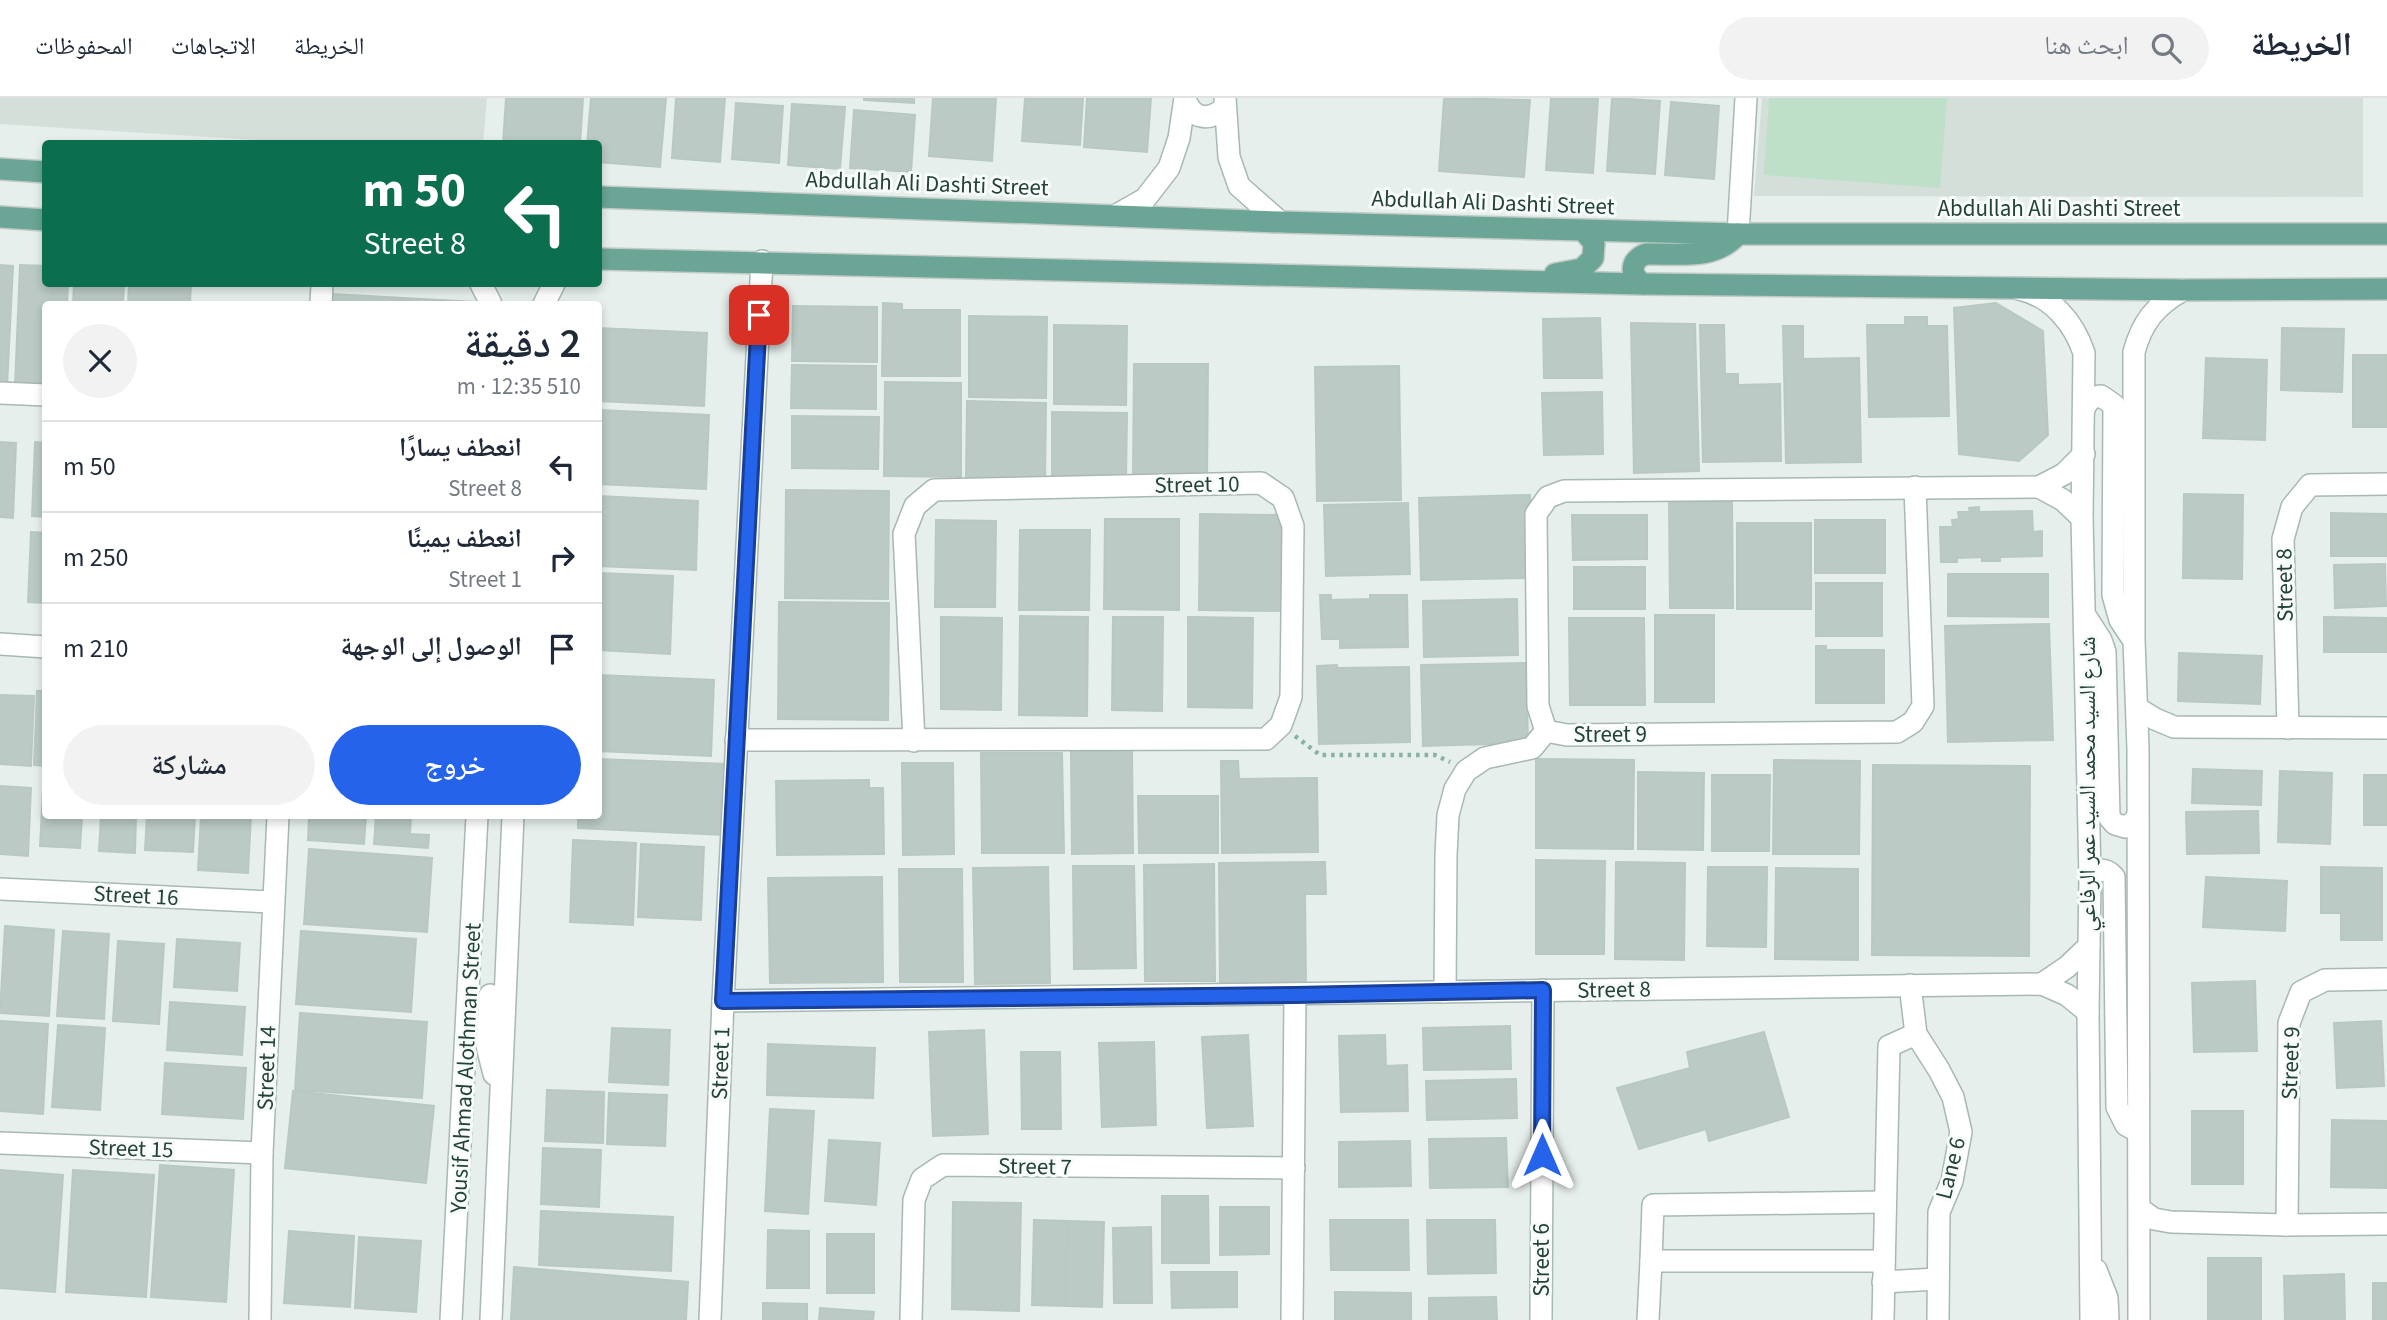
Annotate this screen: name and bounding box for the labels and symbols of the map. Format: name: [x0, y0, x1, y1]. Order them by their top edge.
street label: Abdullah Ali Dashti Street: [805, 163, 1049, 204]
street label: Abdullah Ali Dashti Street: [1371, 182, 1615, 223]
street label: Abdullah Ali Dashti Street: [1937, 192, 2181, 225]
pin: [729, 285, 789, 345]
street label: Street 10: [1154, 467, 1240, 502]
street label: Street 8: [2267, 548, 2302, 622]
street label: شارع السيد محمد السيد عمر الرفاعي: [2071, 636, 2106, 932]
street label: Street 9: [1573, 718, 1647, 751]
street label: Street 16: [93, 877, 179, 914]
street label: Yousif Ahmad Alothman Street: [441, 922, 490, 1215]
street label: Street 8: [1577, 972, 1651, 1007]
street label: Street 14: [249, 1025, 284, 1111]
street label: Street 1: [703, 1026, 738, 1100]
street label: Street 9: [2273, 1026, 2308, 1100]
position arrow: [1505, 1118, 1579, 1192]
street label: Street 15: [88, 1131, 174, 1166]
street label: Lane 6: [1927, 1134, 1974, 1203]
street label: Street 7: [998, 1149, 1072, 1184]
street label: Street 6: [1525, 1223, 1558, 1297]

